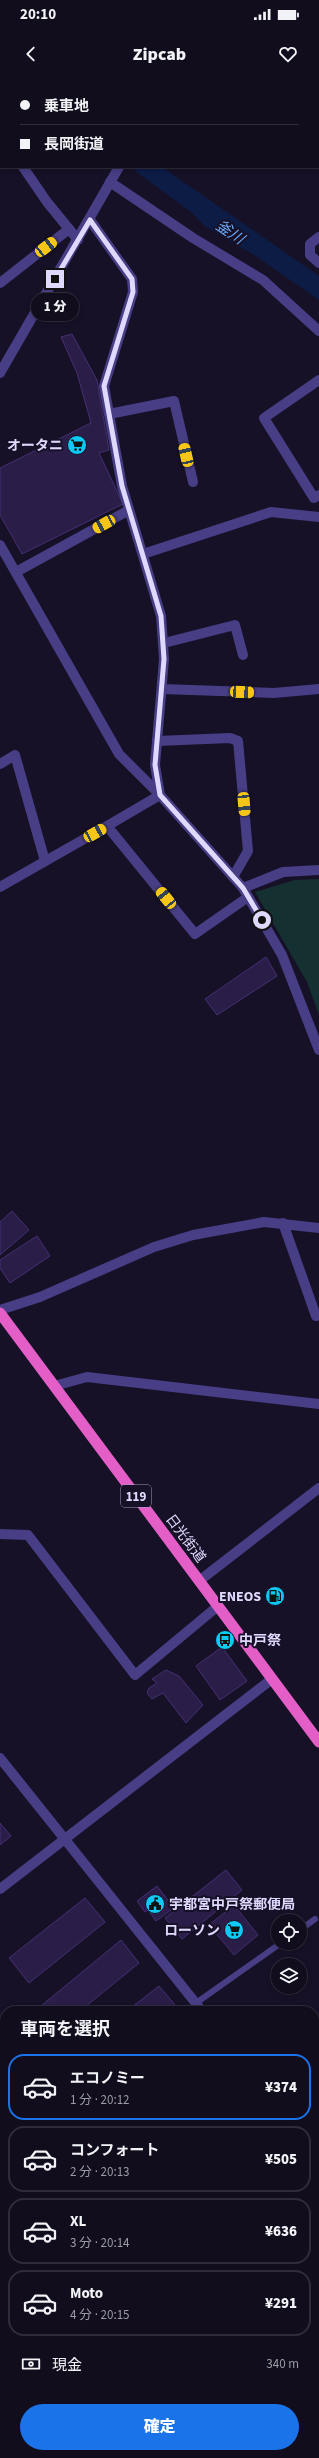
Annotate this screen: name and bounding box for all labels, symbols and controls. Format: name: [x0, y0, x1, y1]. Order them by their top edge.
text: 20:10: [20, 4, 56, 25]
text: Zipcab: [133, 42, 186, 67]
icon: back: [20, 43, 42, 65]
icon: heart: [277, 43, 299, 65]
text: 乗車地: [44, 96, 89, 117]
text: 長岡街道: [44, 134, 104, 155]
water label: 釜川: [211, 215, 250, 251]
car: [33, 235, 59, 259]
route end: [46, 270, 64, 288]
callout: 1 分: [31, 293, 79, 321]
text: 1 分: [44, 298, 66, 316]
supermarket icon: オータニ: [66, 434, 88, 456]
place label: オータニ: [7, 436, 63, 456]
car: [177, 442, 195, 468]
car: [91, 513, 117, 535]
car: [230, 685, 254, 699]
car: [237, 792, 251, 816]
car: [82, 822, 108, 844]
car: [154, 885, 178, 911]
route start: [253, 911, 271, 929]
road number: 119: [121, 1485, 151, 1507]
street label: 日光街道: [160, 1510, 210, 1567]
fuel station icon: ENEOS: [264, 1585, 286, 1607]
place label: ENEOS: [219, 1587, 261, 1607]
bus stop icon: 中戸祭: [214, 1629, 236, 1651]
place label: 中戸祭: [239, 1631, 281, 1651]
public building icon: 宇都宮中戸祭郵便局: [144, 1893, 166, 1915]
place label: 宇都宮中戸祭郵便局: [169, 1895, 295, 1915]
map controls: [271, 1914, 307, 1994]
button: locate: [271, 1914, 307, 1950]
supermarket icon: ローソン: [223, 1919, 245, 1941]
place label: ローソン: [164, 1921, 220, 1941]
button: layers: [271, 1958, 307, 1994]
text: 車両を選択: [20, 2017, 110, 2042]
text: エコノミー: [70, 2068, 145, 2089]
icon: car: [22, 2069, 58, 2105]
text: ¥374: [265, 2077, 297, 2098]
text: 1 分 · 20:12: [70, 2091, 130, 2109]
text: コンフォート: [70, 2140, 160, 2161]
icon: car: [22, 2141, 58, 2177]
text: ¥505: [265, 2149, 297, 2170]
text: 2 分 · 20:13: [70, 2163, 130, 2181]
text: XL: [70, 2211, 86, 2232]
icon: car: [22, 2213, 58, 2249]
text: ¥636: [265, 2221, 297, 2242]
text: 3 分 · 20:14: [70, 2234, 130, 2252]
text: Moto: [70, 2283, 103, 2304]
icon: car: [22, 2285, 58, 2321]
text: ¥291: [265, 2293, 297, 2314]
text: 4 分 · 20:15: [70, 2306, 130, 2324]
icon: cash: [20, 2353, 42, 2375]
text: 現金: [52, 2355, 82, 2376]
text: 340 m: [266, 2355, 299, 2373]
button: 確定: [20, 2404, 299, 2450]

